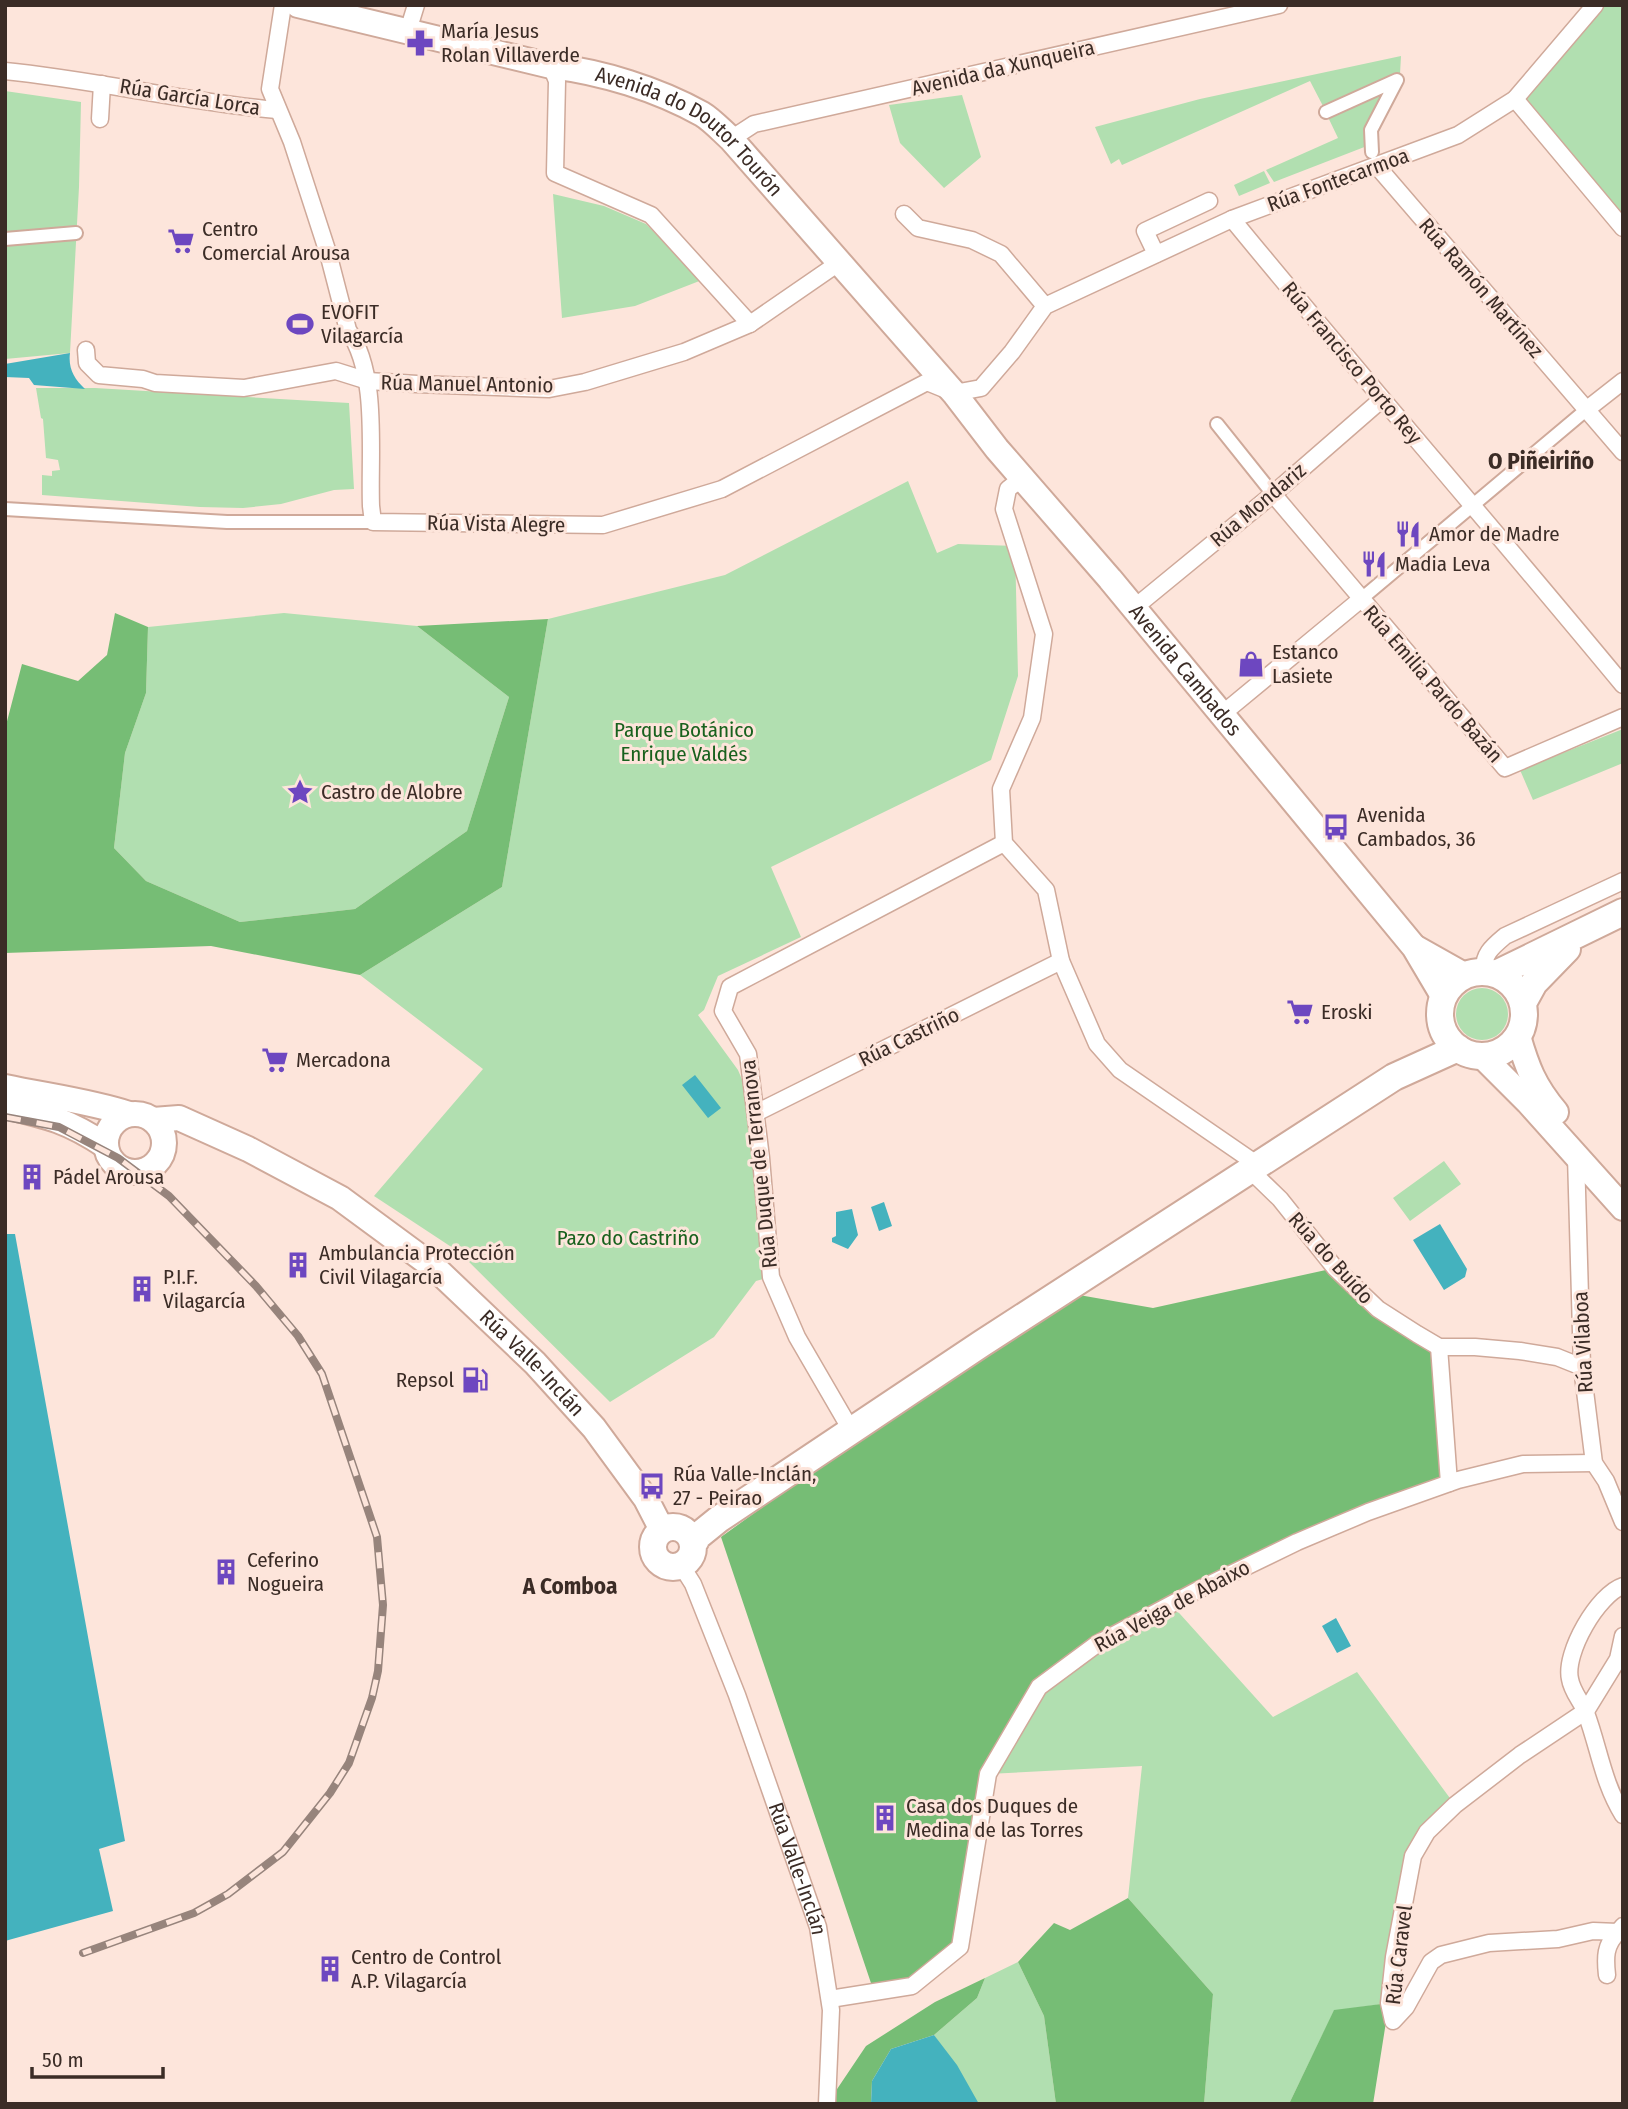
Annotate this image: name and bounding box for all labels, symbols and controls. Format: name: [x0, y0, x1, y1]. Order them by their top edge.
place label: María Jesus Rolan Villaverde: [441, 18, 580, 68]
pharmacy icon: María Jesus Rolan Villaverde: [405, 28, 435, 58]
street label: Avenida da Xunqueira: [909, 34, 1097, 102]
street label: Avenida do Doutor Tourón: [593, 61, 788, 202]
street label: Rúa García Lorca: [118, 73, 262, 121]
street label: Rúa Fontecarmoa: [1264, 142, 1412, 218]
street label: Rúa Ramón Martínez: [1413, 213, 1549, 363]
place label: Centro Comercial Arousa: [202, 216, 350, 266]
supermarket icon: Centro Comercial Arousa: [166, 226, 196, 256]
street label: Rúa Francisco Porto Rey: [1276, 277, 1428, 450]
place label: EVOFIT Vilagarcía: [321, 299, 404, 349]
sports icon: EVOFIT Vilagarcía: [285, 309, 315, 339]
street label: Rúa Manuel Antonio: [380, 369, 554, 399]
district label: O Piñeiriño: [1488, 447, 1594, 475]
street label: Rúa Mondariz: [1205, 457, 1311, 553]
street label: Rúa Vista Alegre: [427, 510, 565, 538]
restaurant icon: Amor de Madre: [1393, 519, 1423, 549]
place label: Amor de Madre: [1429, 521, 1560, 547]
restaurant icon: Madia Leva: [1359, 549, 1389, 579]
place label: Madia Leva: [1395, 551, 1490, 577]
street label: Avenida Cambados: [1123, 599, 1247, 741]
street label: Rúa Emilia Pardo Bazán: [1358, 600, 1508, 768]
place label: Estanco Lasiete: [1272, 639, 1338, 689]
shop icon: Estanco Lasiete: [1236, 649, 1266, 679]
park label: Parque Botánico Enrique Valdés: [614, 717, 754, 767]
place icon: Castro de Alobre: [285, 777, 315, 807]
place label: Castro de Alobre: [321, 779, 463, 805]
place label: Avenida Cambados, 36: [1357, 802, 1476, 852]
bus stop icon: Avenida Cambados, 36: [1321, 812, 1351, 842]
supermarket icon: Eroski: [1285, 997, 1315, 1027]
place label: Eroski: [1321, 999, 1372, 1025]
street label: Rúa Castriño: [854, 1001, 964, 1073]
supermarket icon: Mercadona: [260, 1045, 290, 1075]
place label: Mercadona: [296, 1047, 391, 1073]
street label: Rúa Duque de Terranova: [735, 1058, 783, 1270]
building icon: Pádel Arousa: [17, 1162, 47, 1192]
place label: Pádel Arousa: [53, 1164, 164, 1190]
street label: Rúa do Buído: [1283, 1207, 1379, 1309]
park label: Pazo do Castriño: [557, 1225, 699, 1251]
place label: Ambulancia Protección Civil Vilagarcía: [319, 1240, 515, 1290]
building icon: Ambulancia Protección Civil Vilagarcía: [283, 1250, 313, 1280]
place label: P.I.F. Vilagarcía: [163, 1264, 246, 1314]
building icon: P.I.F. Vilagarcía: [127, 1274, 157, 1304]
street label: Rúa Vilaboa: [1567, 1291, 1599, 1393]
street label: Rúa Valle-Inclán: [474, 1304, 590, 1422]
fuel station icon: Repsol: [460, 1365, 490, 1395]
place label: Repsol: [396, 1367, 454, 1393]
place label: Rúa Valle-Inclán, 27 - Peirao: [673, 1461, 816, 1511]
bus stop icon: Rúa Valle-Inclán, 27 - Peirao: [637, 1471, 667, 1501]
place label: Ceferino Nogueira: [247, 1547, 324, 1597]
street label: Rúa Veiga de Abaixo: [1090, 1554, 1254, 1658]
building icon: Ceferino Nogueira: [211, 1557, 241, 1587]
district label: A Comboa: [522, 1572, 617, 1600]
place label: Casa dos Duques de Medina de las Torres: [906, 1793, 1083, 1843]
street label: Rúa Valle-Inclán: [762, 1799, 832, 1937]
building icon: Casa dos Duques de Medina de las Torres: [870, 1803, 900, 1833]
street label: Rúa Caravel: [1380, 1903, 1418, 2006]
place label: Centro de Control A.P. Vilagarcía: [351, 1944, 502, 1994]
building icon: Centro de Control A.P. Vilagarcía: [315, 1954, 345, 1984]
scale bar: [32, 2036, 163, 2080]
text: 50 m: [42, 2047, 84, 2073]

